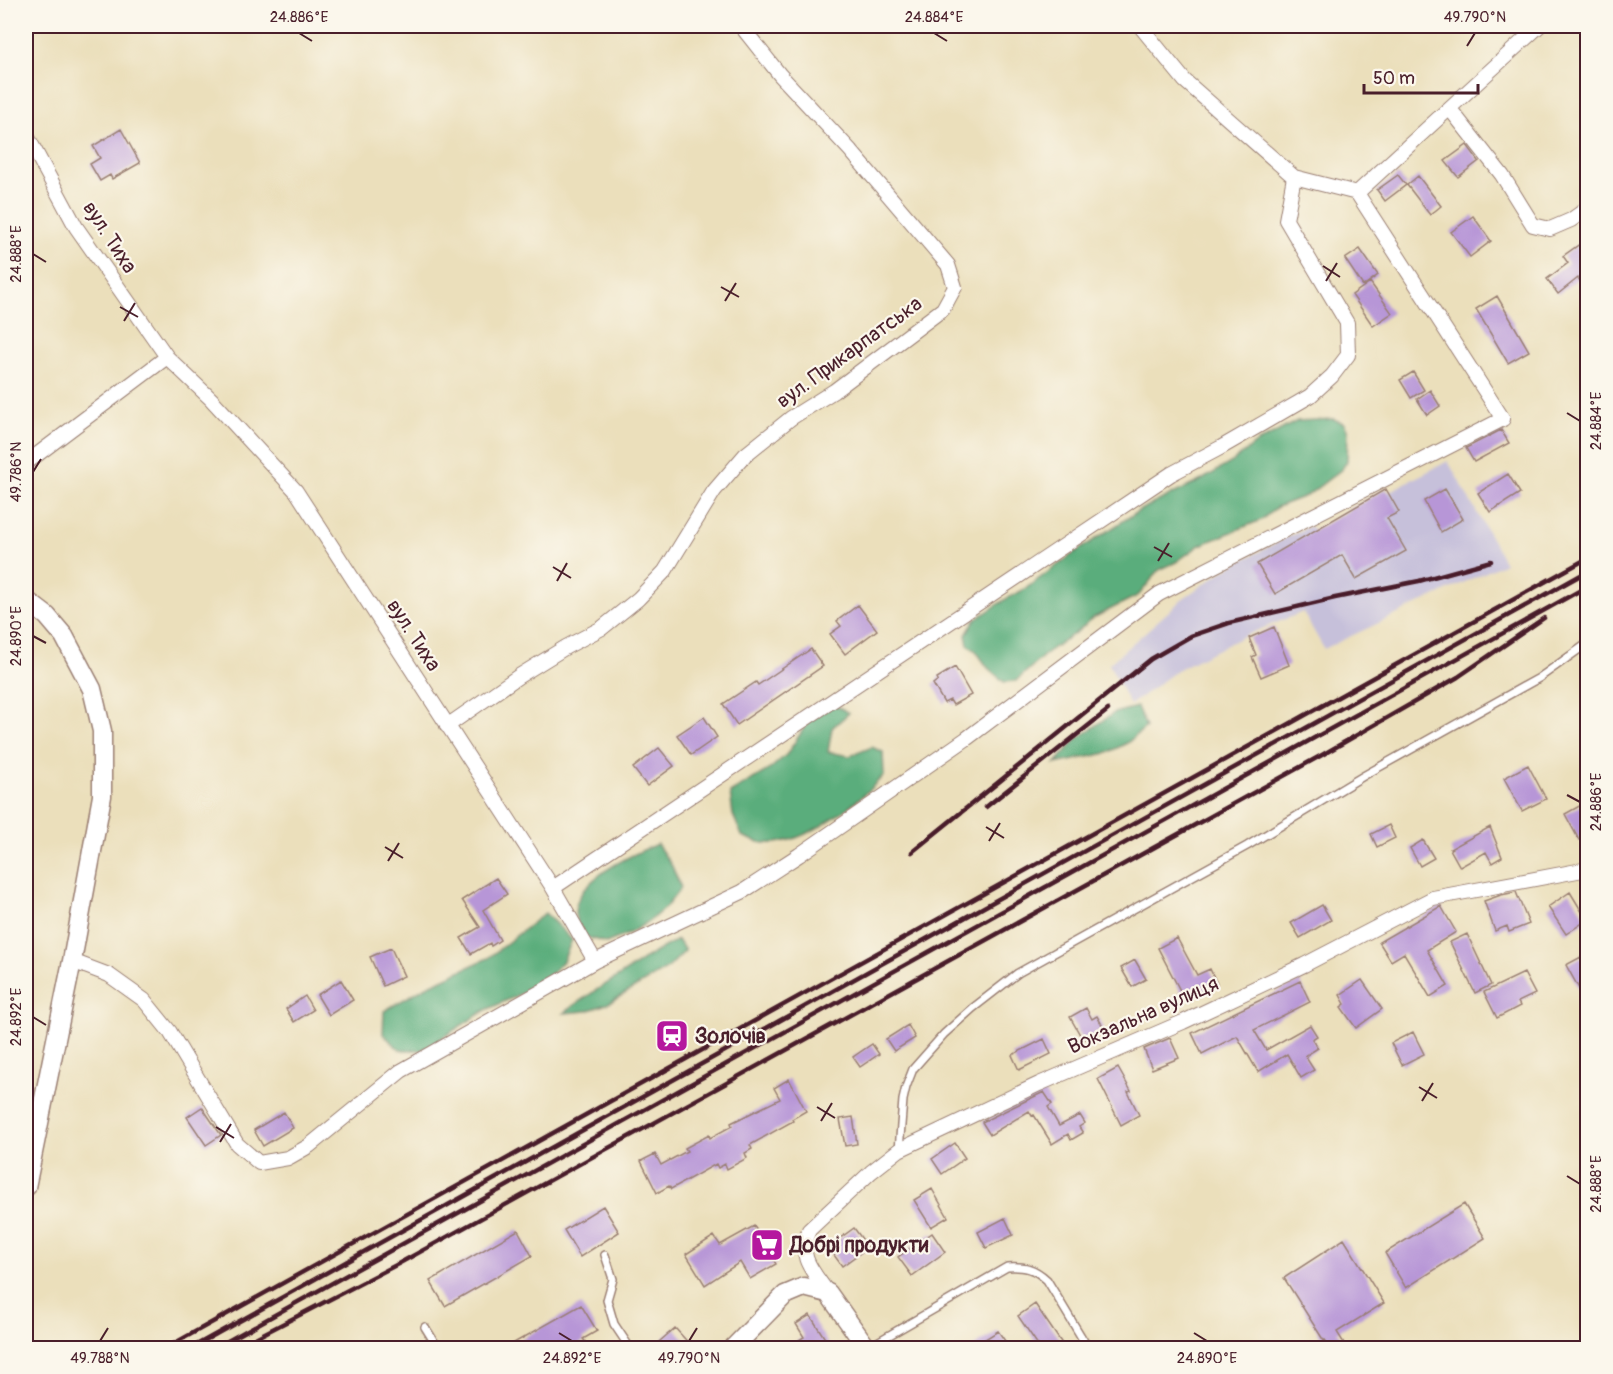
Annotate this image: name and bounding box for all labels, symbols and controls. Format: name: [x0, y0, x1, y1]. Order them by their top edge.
text: 24.886°E: [270, 8, 328, 27]
text: 24.884°E: [905, 8, 963, 27]
text: 49.790°N: [1444, 8, 1506, 27]
scale bar: [1364, 57, 1478, 95]
text: 50 m: [1373, 67, 1415, 90]
street label: вул. Тиха: [76, 196, 143, 278]
text: 24.888°E: [7, 225, 26, 283]
street label: вул. Прикарпатська: [771, 290, 928, 414]
text: 24.884°E: [1587, 392, 1606, 450]
text: 49.786°N: [7, 442, 26, 502]
street label: вул. Тиха: [380, 594, 447, 676]
text: 24.890°E: [7, 606, 26, 666]
text: 24.886°E: [1587, 773, 1606, 831]
street label: Вокзальна вулиця: [1064, 970, 1223, 1061]
text: 24.892°E: [7, 988, 26, 1046]
station icon: Золочів: [654, 1018, 690, 1054]
place label: Золочів: [695, 1023, 766, 1050]
text: 24.888°E: [1587, 1155, 1606, 1213]
supermarket icon: Добрі продукти: [749, 1227, 785, 1263]
place label: Добрі продукти: [788, 1232, 929, 1259]
text: 49.788°N: [70, 1349, 130, 1368]
text: 24.892°E: [543, 1349, 601, 1368]
text: 49.790°N: [658, 1349, 720, 1368]
text: 24.890°E: [1177, 1349, 1237, 1368]

